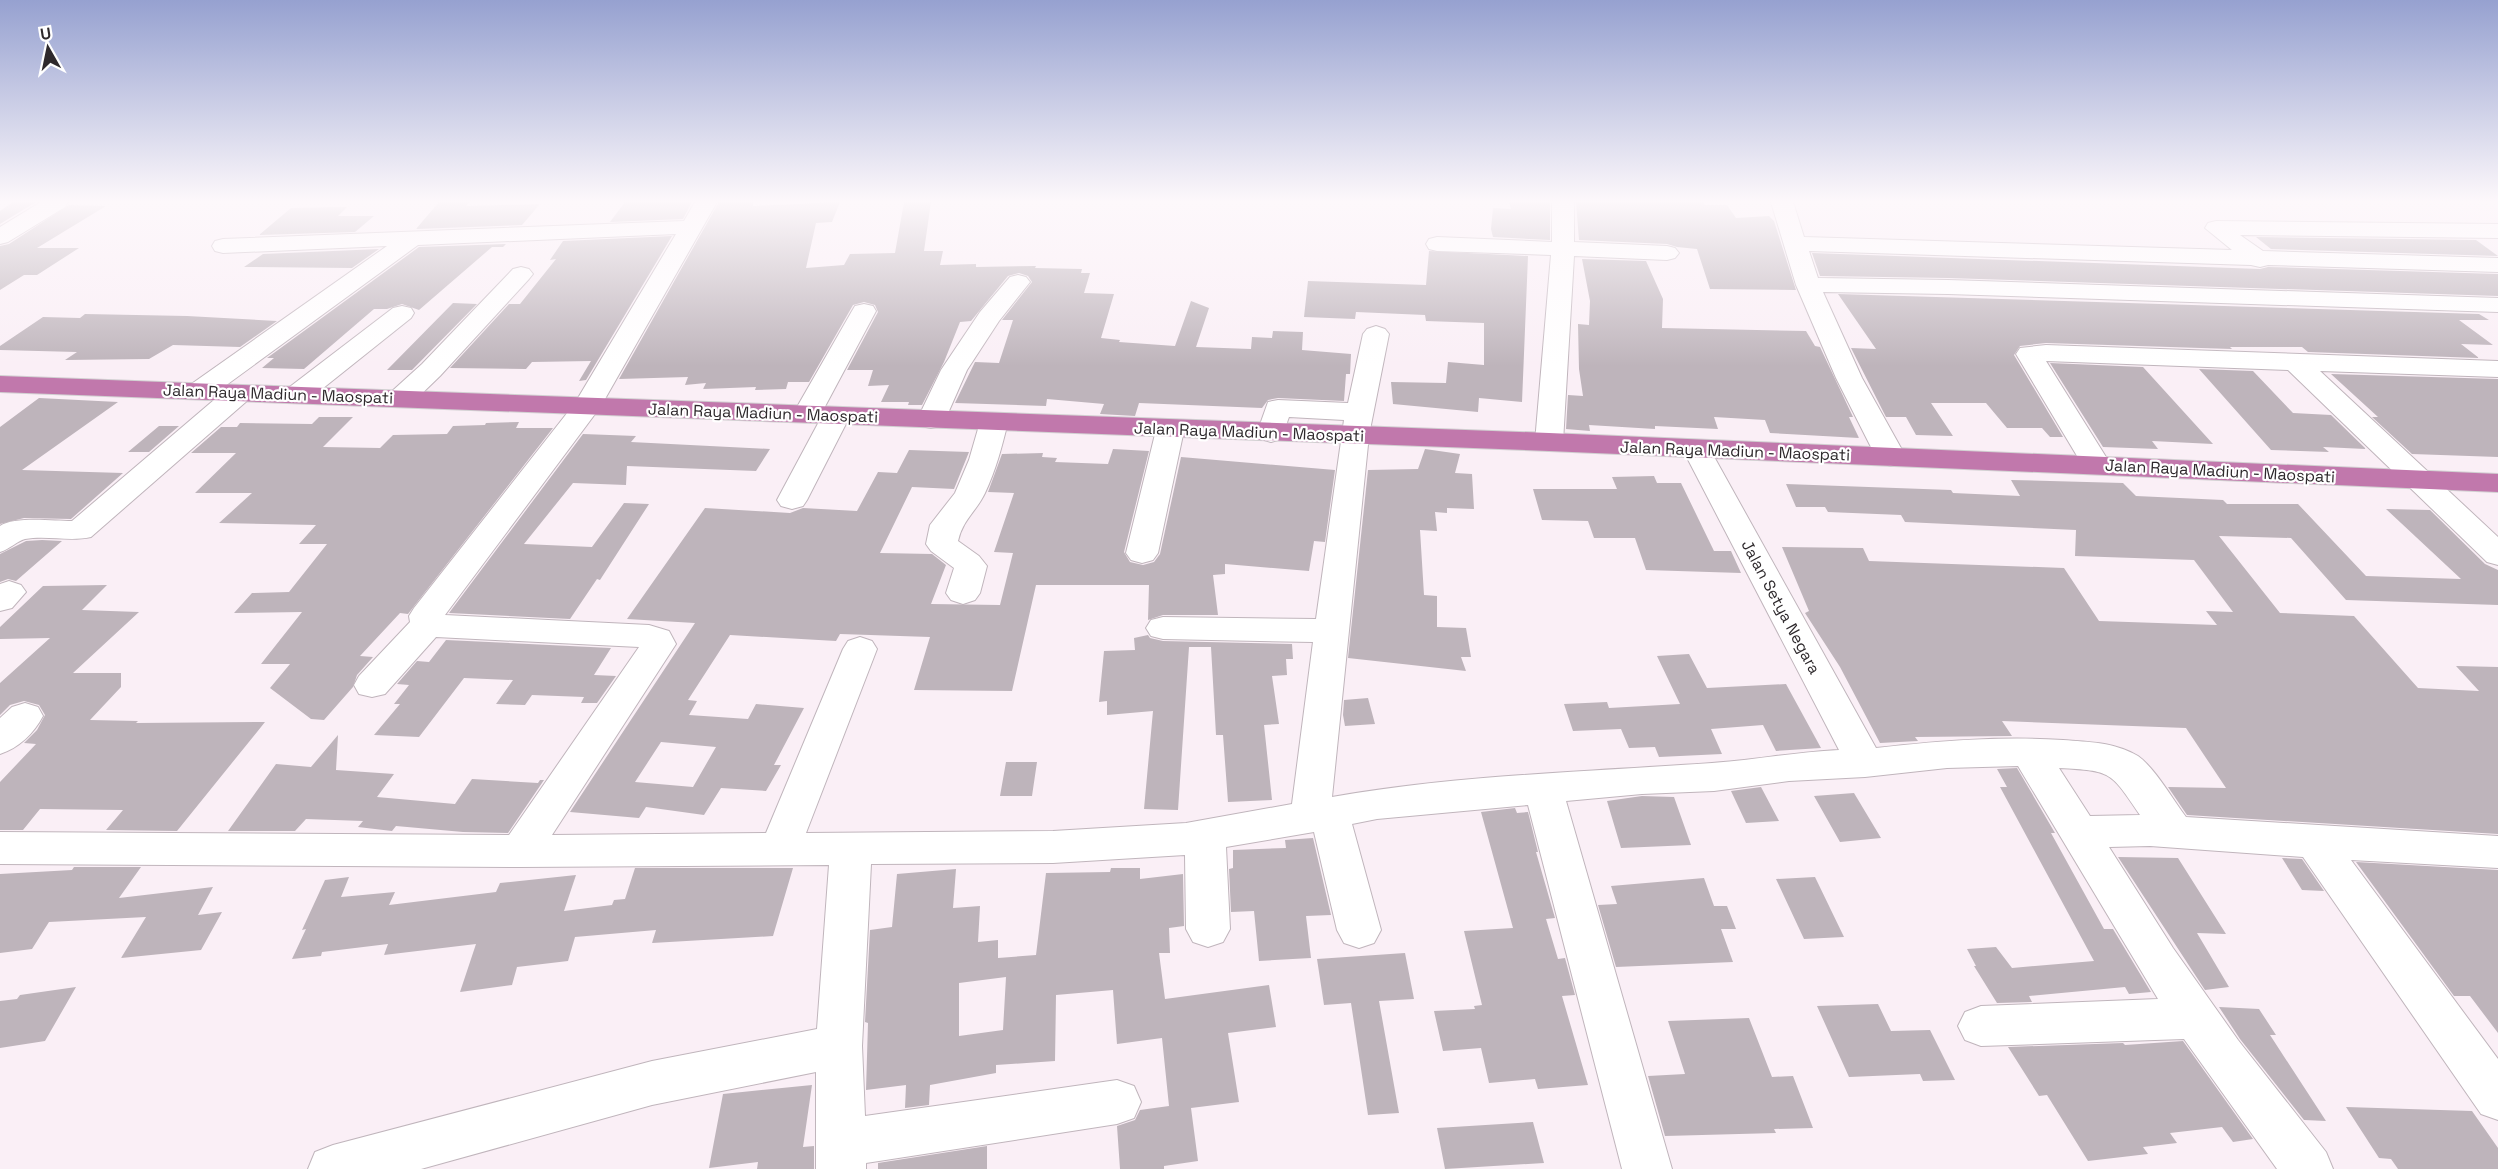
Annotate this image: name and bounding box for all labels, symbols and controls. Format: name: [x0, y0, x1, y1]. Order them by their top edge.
north arrow: [18, 18, 78, 78]
text: U: [39, 22, 53, 45]
street label: Jalan Raya Madiun - Maospati: [163, 379, 393, 409]
street label: Jalan Raya Madiun - Maospati: [648, 398, 878, 428]
street label: Jalan Raya Madiun - Maospati: [1134, 417, 1364, 447]
street label: Jalan Raya Madiun - Maospati: [1620, 436, 1850, 466]
street label: Jalan Raya Madiun - Maospati: [2105, 454, 2335, 488]
street label: Jalan Setya Negara: [1737, 536, 1825, 678]

